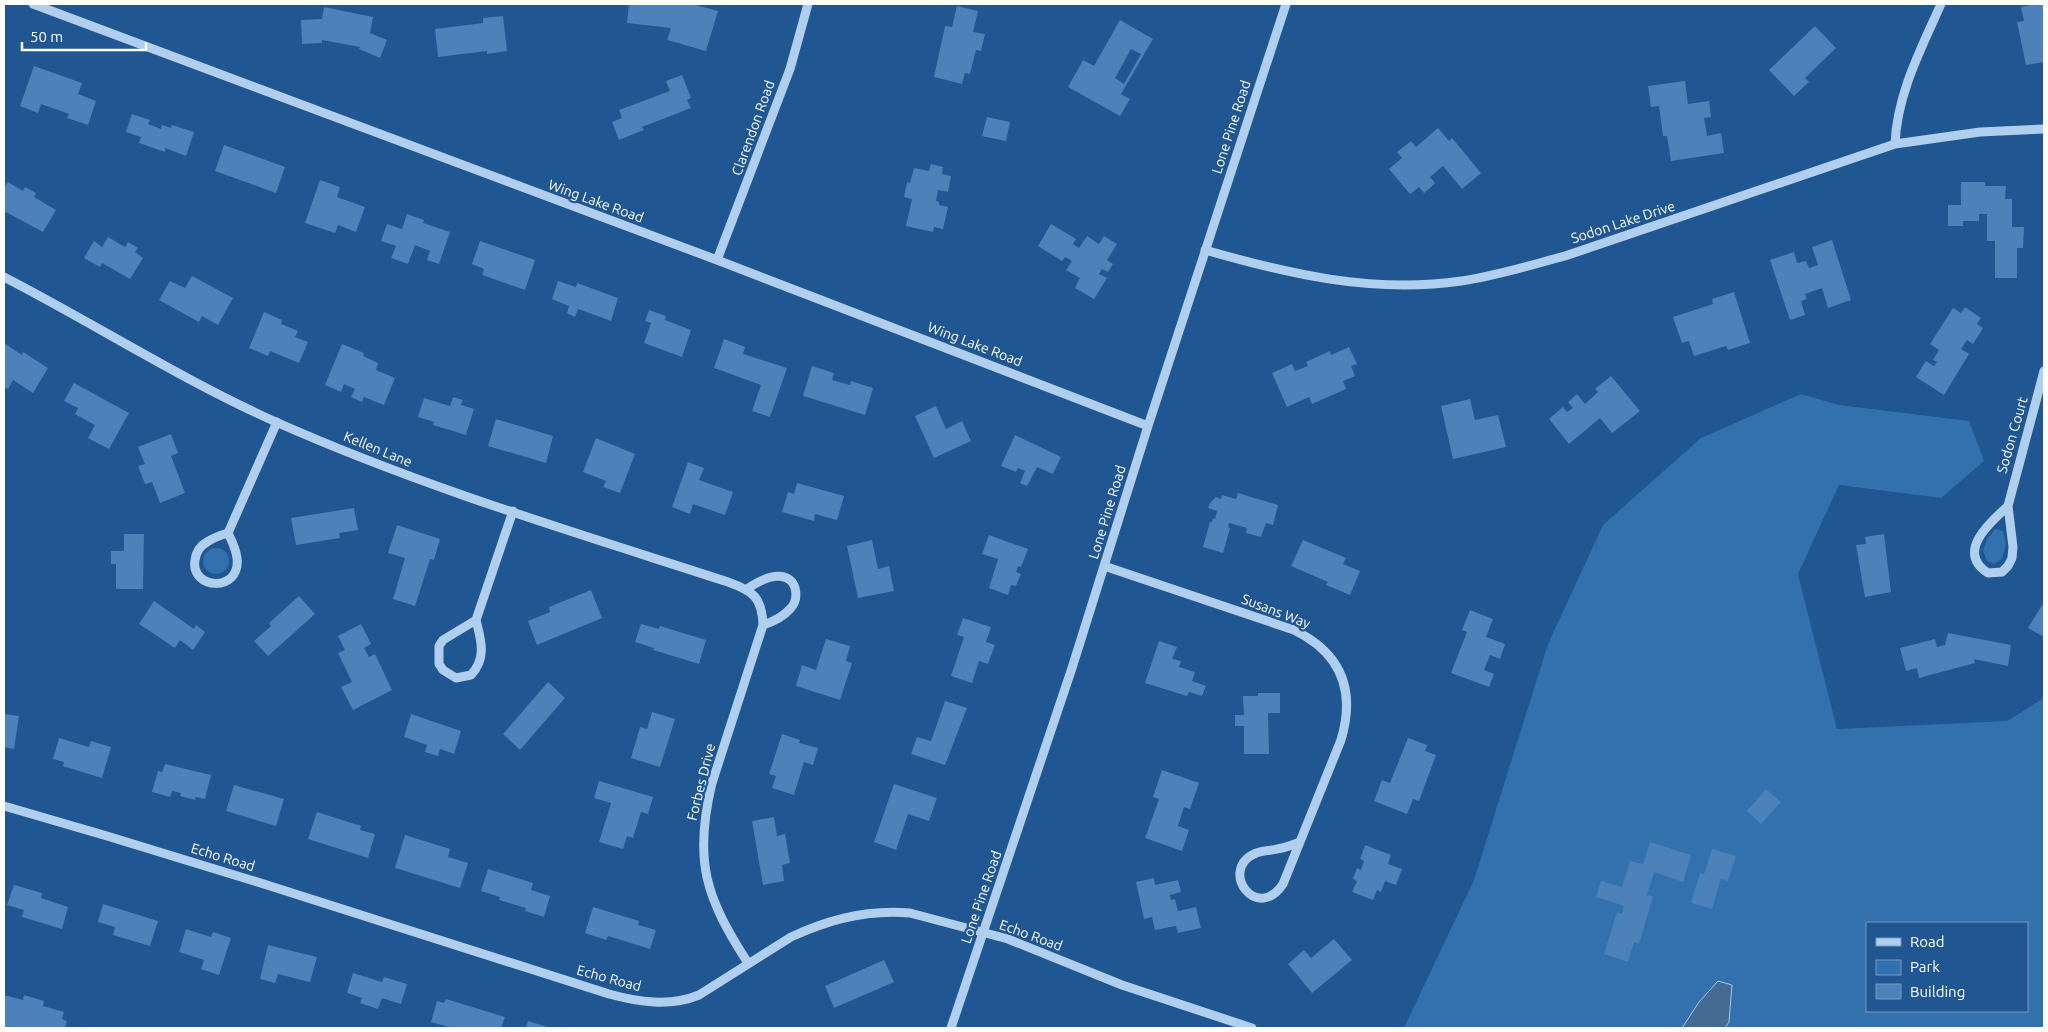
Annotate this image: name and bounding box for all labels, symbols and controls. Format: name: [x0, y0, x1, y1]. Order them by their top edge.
scale bar: [22, 20, 146, 52]
text: 50 m: [30, 28, 63, 45]
street label: Clarendon Road: [728, 78, 778, 178]
street label: Lone Pine Road: [1208, 78, 1254, 176]
street label: Wing Lake Road: [546, 176, 646, 226]
street label: Sodon Lake Drive: [1569, 198, 1677, 246]
street label: Wing Lake Road: [925, 319, 1025, 369]
street label: Sodon Court: [1993, 395, 2031, 475]
street label: Kellen Lane: [341, 428, 415, 470]
street label: Lone Pine Road: [1085, 463, 1129, 561]
street label: Susans Way: [1239, 591, 1313, 632]
street label: Forbes Drive: [684, 742, 718, 822]
street label: Echo Road: [189, 840, 257, 874]
street label: Lone Pine Road: [958, 848, 1004, 946]
street label: Echo Road: [997, 916, 1065, 954]
legend: [1866, 922, 2028, 1012]
text: Road: [1910, 933, 1945, 950]
text: Park: [1910, 958, 1940, 975]
street label: Echo Road: [575, 962, 643, 994]
text: Building: [1910, 983, 1965, 1000]

